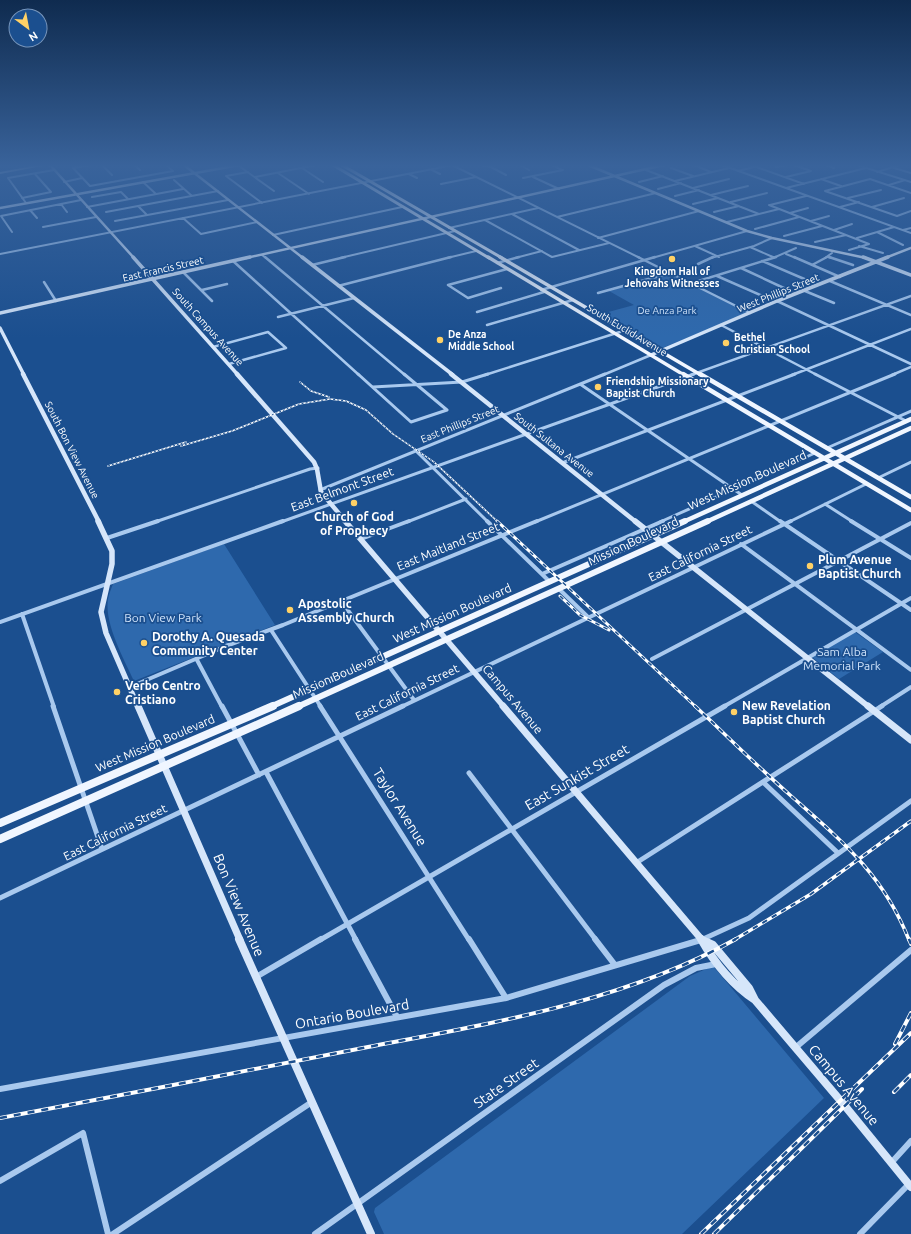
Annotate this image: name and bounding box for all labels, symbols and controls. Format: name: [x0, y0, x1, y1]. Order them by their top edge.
north arrow: [8, 8, 48, 48]
text: N: [27, 29, 40, 44]
street label: East Francis Street: [121, 254, 205, 284]
marker: Kingdom Hall of Jehovahs Witnesses: [667, 254, 677, 264]
place label: Kingdom Hall of Jehovahs Witnesses: [625, 266, 720, 289]
street label: West Phillips Street: [735, 272, 821, 314]
street label: South Campus Avenue: [170, 286, 246, 368]
street label: South Euclid Avenue: [585, 302, 669, 358]
park label: De Anza Park: [638, 305, 696, 316]
place label: De Anza Middle School: [448, 329, 514, 352]
place label: Bethel Christian School: [734, 332, 810, 355]
marker: De Anza Middle School: [435, 335, 445, 345]
marker: Bethel Christian School: [721, 338, 731, 348]
place label: Friendship Missionary Baptist Church: [606, 376, 709, 399]
marker: Friendship Missionary Baptist Church: [593, 382, 603, 392]
street label: South Bon View Avenue: [43, 400, 101, 500]
street label: East Phillips Street: [419, 403, 501, 445]
street label: South Sultana Avenue: [512, 410, 596, 480]
street label: West Mission Boulevard: [686, 448, 808, 512]
street label: East Belmont Street: [289, 464, 395, 514]
marker: Church of God of Prophecy: [349, 498, 359, 508]
place label: Church of God of Prophecy: [314, 510, 394, 537]
street label: Mission Boulevard: [586, 514, 680, 568]
street label: East Maitland Street: [395, 519, 501, 572]
street label: East California Street: [646, 522, 754, 584]
place label: Plum Avenue Baptist Church: [818, 553, 901, 580]
marker: Plum Avenue Baptist Church: [805, 561, 815, 571]
street label: West Mission Boulevard: [391, 581, 513, 645]
place label: Apostolic Assembly Church: [298, 597, 395, 624]
marker: Apostolic Assembly Church: [285, 605, 295, 615]
park label: Bon View Park: [124, 611, 202, 624]
place label: Dorothy A. Quesada Community Center: [152, 630, 265, 657]
marker: Dorothy A. Quesada Community Center: [139, 638, 149, 648]
park label: Sam Alba Memorial Park: [803, 645, 881, 672]
street label: Mission Boulevard: [291, 649, 385, 701]
street label: East California Street: [353, 661, 461, 723]
street label: Campus Avenue: [480, 662, 546, 736]
place label: Verbo Centro Cristiano: [125, 679, 201, 706]
marker: Verbo Centro Cristiano: [112, 687, 122, 697]
place label: New Revelation Baptist Church: [742, 699, 831, 726]
marker: New Revelation Baptist Church: [729, 707, 739, 717]
street label: West Mission Boulevard: [93, 712, 217, 774]
street label: East Sunkist Street: [522, 740, 632, 813]
street label: Taylor Avenue: [370, 765, 430, 849]
street label: East California Street: [61, 801, 169, 863]
street label: Bon View Avenue: [210, 851, 268, 959]
street label: Ontario Boulevard: [294, 996, 410, 1032]
street label: Campus Avenue: [806, 1041, 882, 1129]
street label: State Street: [470, 1055, 542, 1111]

